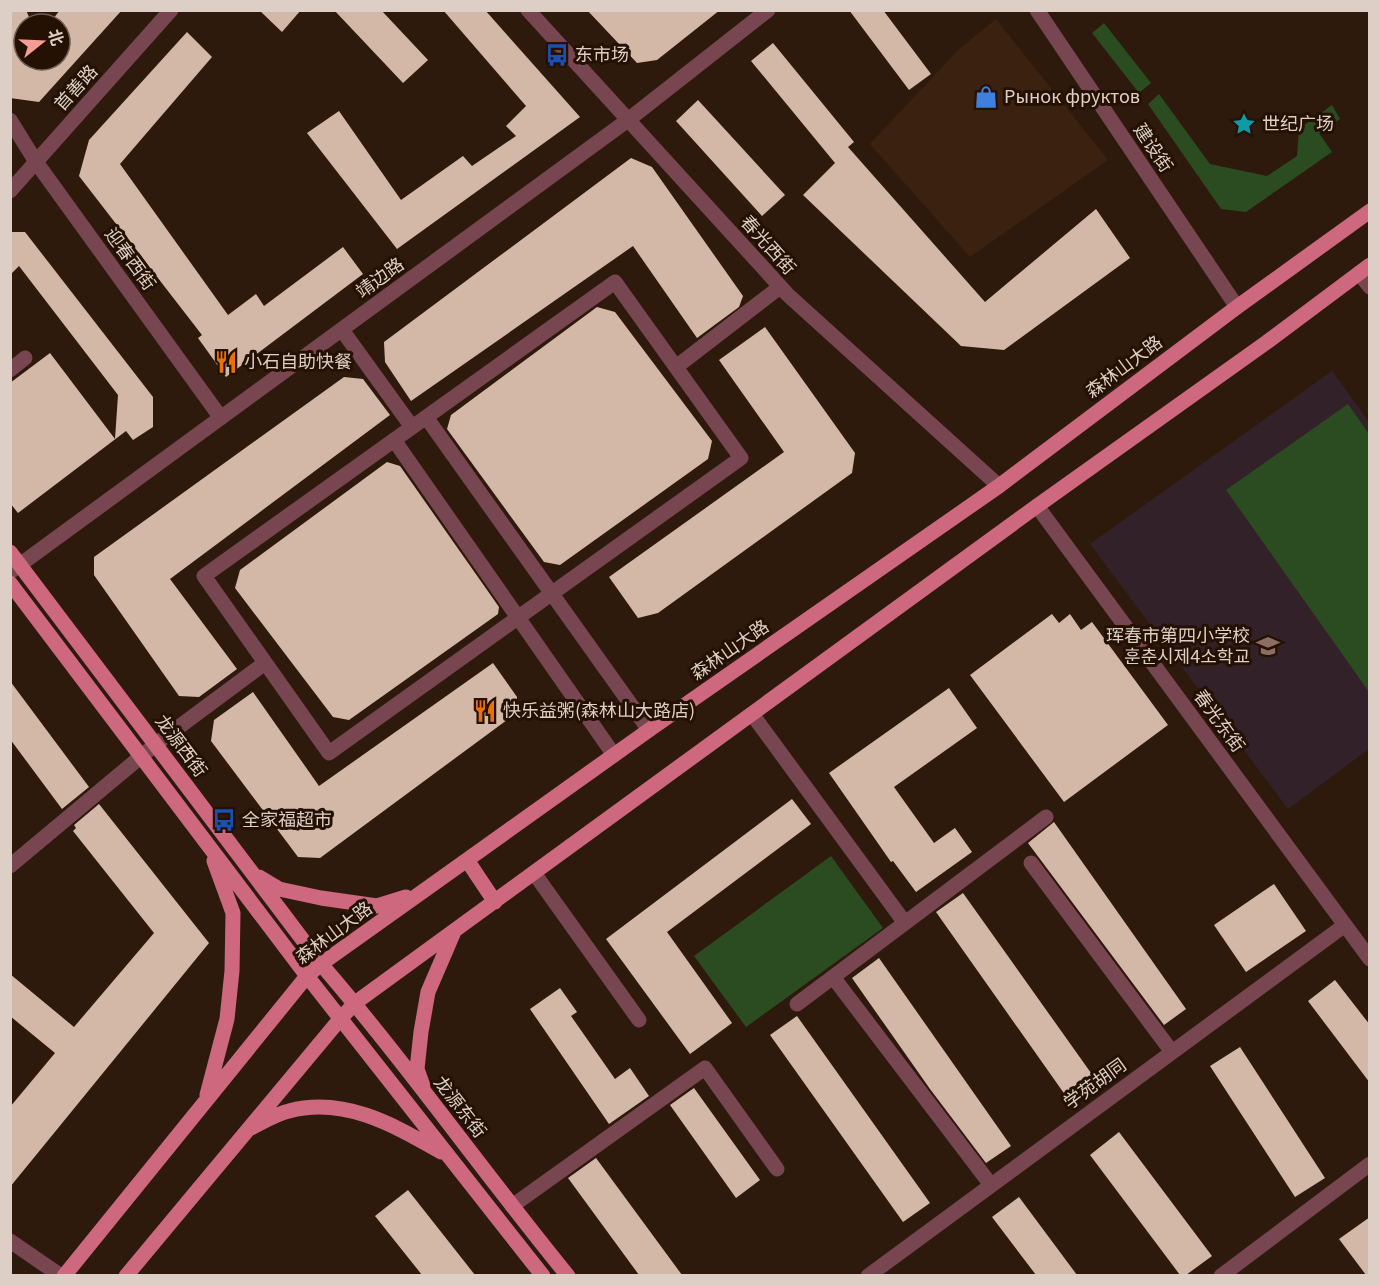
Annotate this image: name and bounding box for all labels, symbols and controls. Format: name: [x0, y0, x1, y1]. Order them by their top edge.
north arrow: [12, 12, 72, 72]
text: 北: [43, 26, 71, 48]
place label: 东市场: [575, 40, 629, 66]
bus stop icon: 东市场: [544, 42, 570, 68]
street label: 首善路: [47, 58, 102, 115]
place label: Рынок фруктов: [1004, 82, 1140, 108]
shop icon: Рынок фруктов: [973, 84, 999, 110]
place label: 世纪广场: [1262, 109, 1334, 135]
place icon: 世纪广场: [1231, 111, 1257, 137]
street label: 建设街: [1129, 117, 1181, 177]
street label: 春光西街: [736, 208, 803, 279]
street label: 迎春西街: [100, 221, 163, 295]
street label: 靖边路: [349, 250, 408, 303]
street label: 森林山大路: [1079, 328, 1167, 403]
place label: 小石自助快餐: [244, 347, 352, 373]
restaurant icon: 小石自助快餐: [213, 349, 239, 375]
street label: 森林山大路: [685, 612, 773, 685]
place label: 珲春市第四小学校 훈춘시제4소학교: [1106, 621, 1250, 668]
school or university icon: 珲春市第四小学校 훈춘시제4소학교: [1255, 633, 1281, 659]
street label: 春光东街: [1189, 683, 1252, 757]
place label: 快乐益粥(森林山大路店): [503, 696, 695, 722]
restaurant icon: 快乐益粥(森林山大路店): [472, 698, 498, 724]
street label: 龙源西街: [151, 708, 215, 781]
place label: 全家福超市: [242, 805, 332, 831]
bus stop icon: 全家福超市: [211, 807, 237, 833]
street label: 森林山大路: [289, 894, 377, 969]
street label: 学苑胡同: [1057, 1051, 1131, 1114]
street label: 龙源东街: [429, 1069, 494, 1142]

